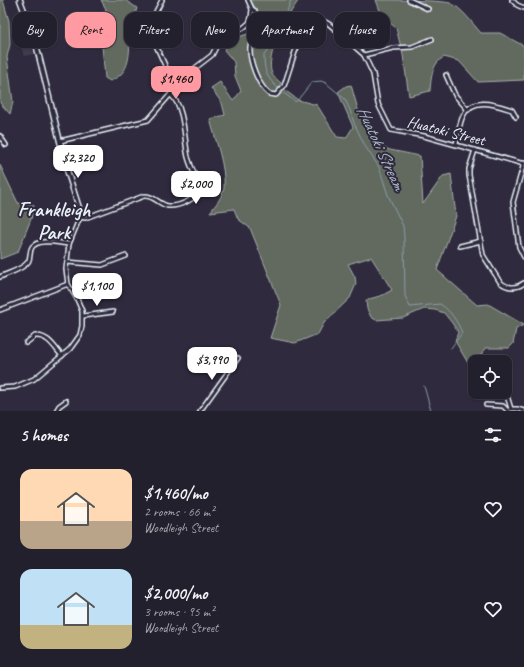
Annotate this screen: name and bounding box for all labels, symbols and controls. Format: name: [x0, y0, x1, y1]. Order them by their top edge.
chip: Buy: [12, 12, 57, 48]
chip: Rent: [65, 12, 116, 48]
chip: Filters: [124, 12, 183, 48]
chip: New: [191, 12, 239, 48]
chip: Apartment: [247, 12, 326, 48]
chip: House: [334, 12, 390, 48]
pin: $1,460: [143, 66, 209, 100]
text: $1,460: [160, 71, 192, 87]
water label: Huatoki Stream: [352, 102, 410, 195]
street label: Huatoki Street: [405, 112, 489, 151]
pin: $2,320: [45, 145, 111, 179]
text: $2,320: [62, 150, 94, 166]
pin: $2,000: [163, 171, 229, 205]
text: $2,000: [180, 176, 212, 192]
district label: Frankleigh Park: [18, 197, 91, 245]
pin: $1,100: [64, 273, 130, 307]
text: $1,100: [81, 278, 113, 294]
pin: $3,990: [179, 347, 245, 381]
text: $3,990: [196, 352, 228, 368]
map controls: [468, 355, 512, 399]
button: locate: [468, 355, 512, 399]
icon: filters: [482, 424, 504, 446]
text: 5 homes: [20, 425, 68, 446]
text: $1,460/mo: [144, 483, 208, 504]
icon: home: [52, 485, 100, 533]
icon: heart: [482, 498, 504, 520]
text: 2 rooms · 66 m²: [144, 504, 214, 520]
text: Woodleigh Street: [144, 520, 218, 536]
text: $2,000/mo: [144, 583, 207, 604]
icon: home: [52, 585, 100, 633]
icon: heart: [482, 598, 504, 620]
text: 3 rooms · 95 m²: [144, 604, 214, 620]
text: Woodleigh Street: [144, 620, 218, 636]

